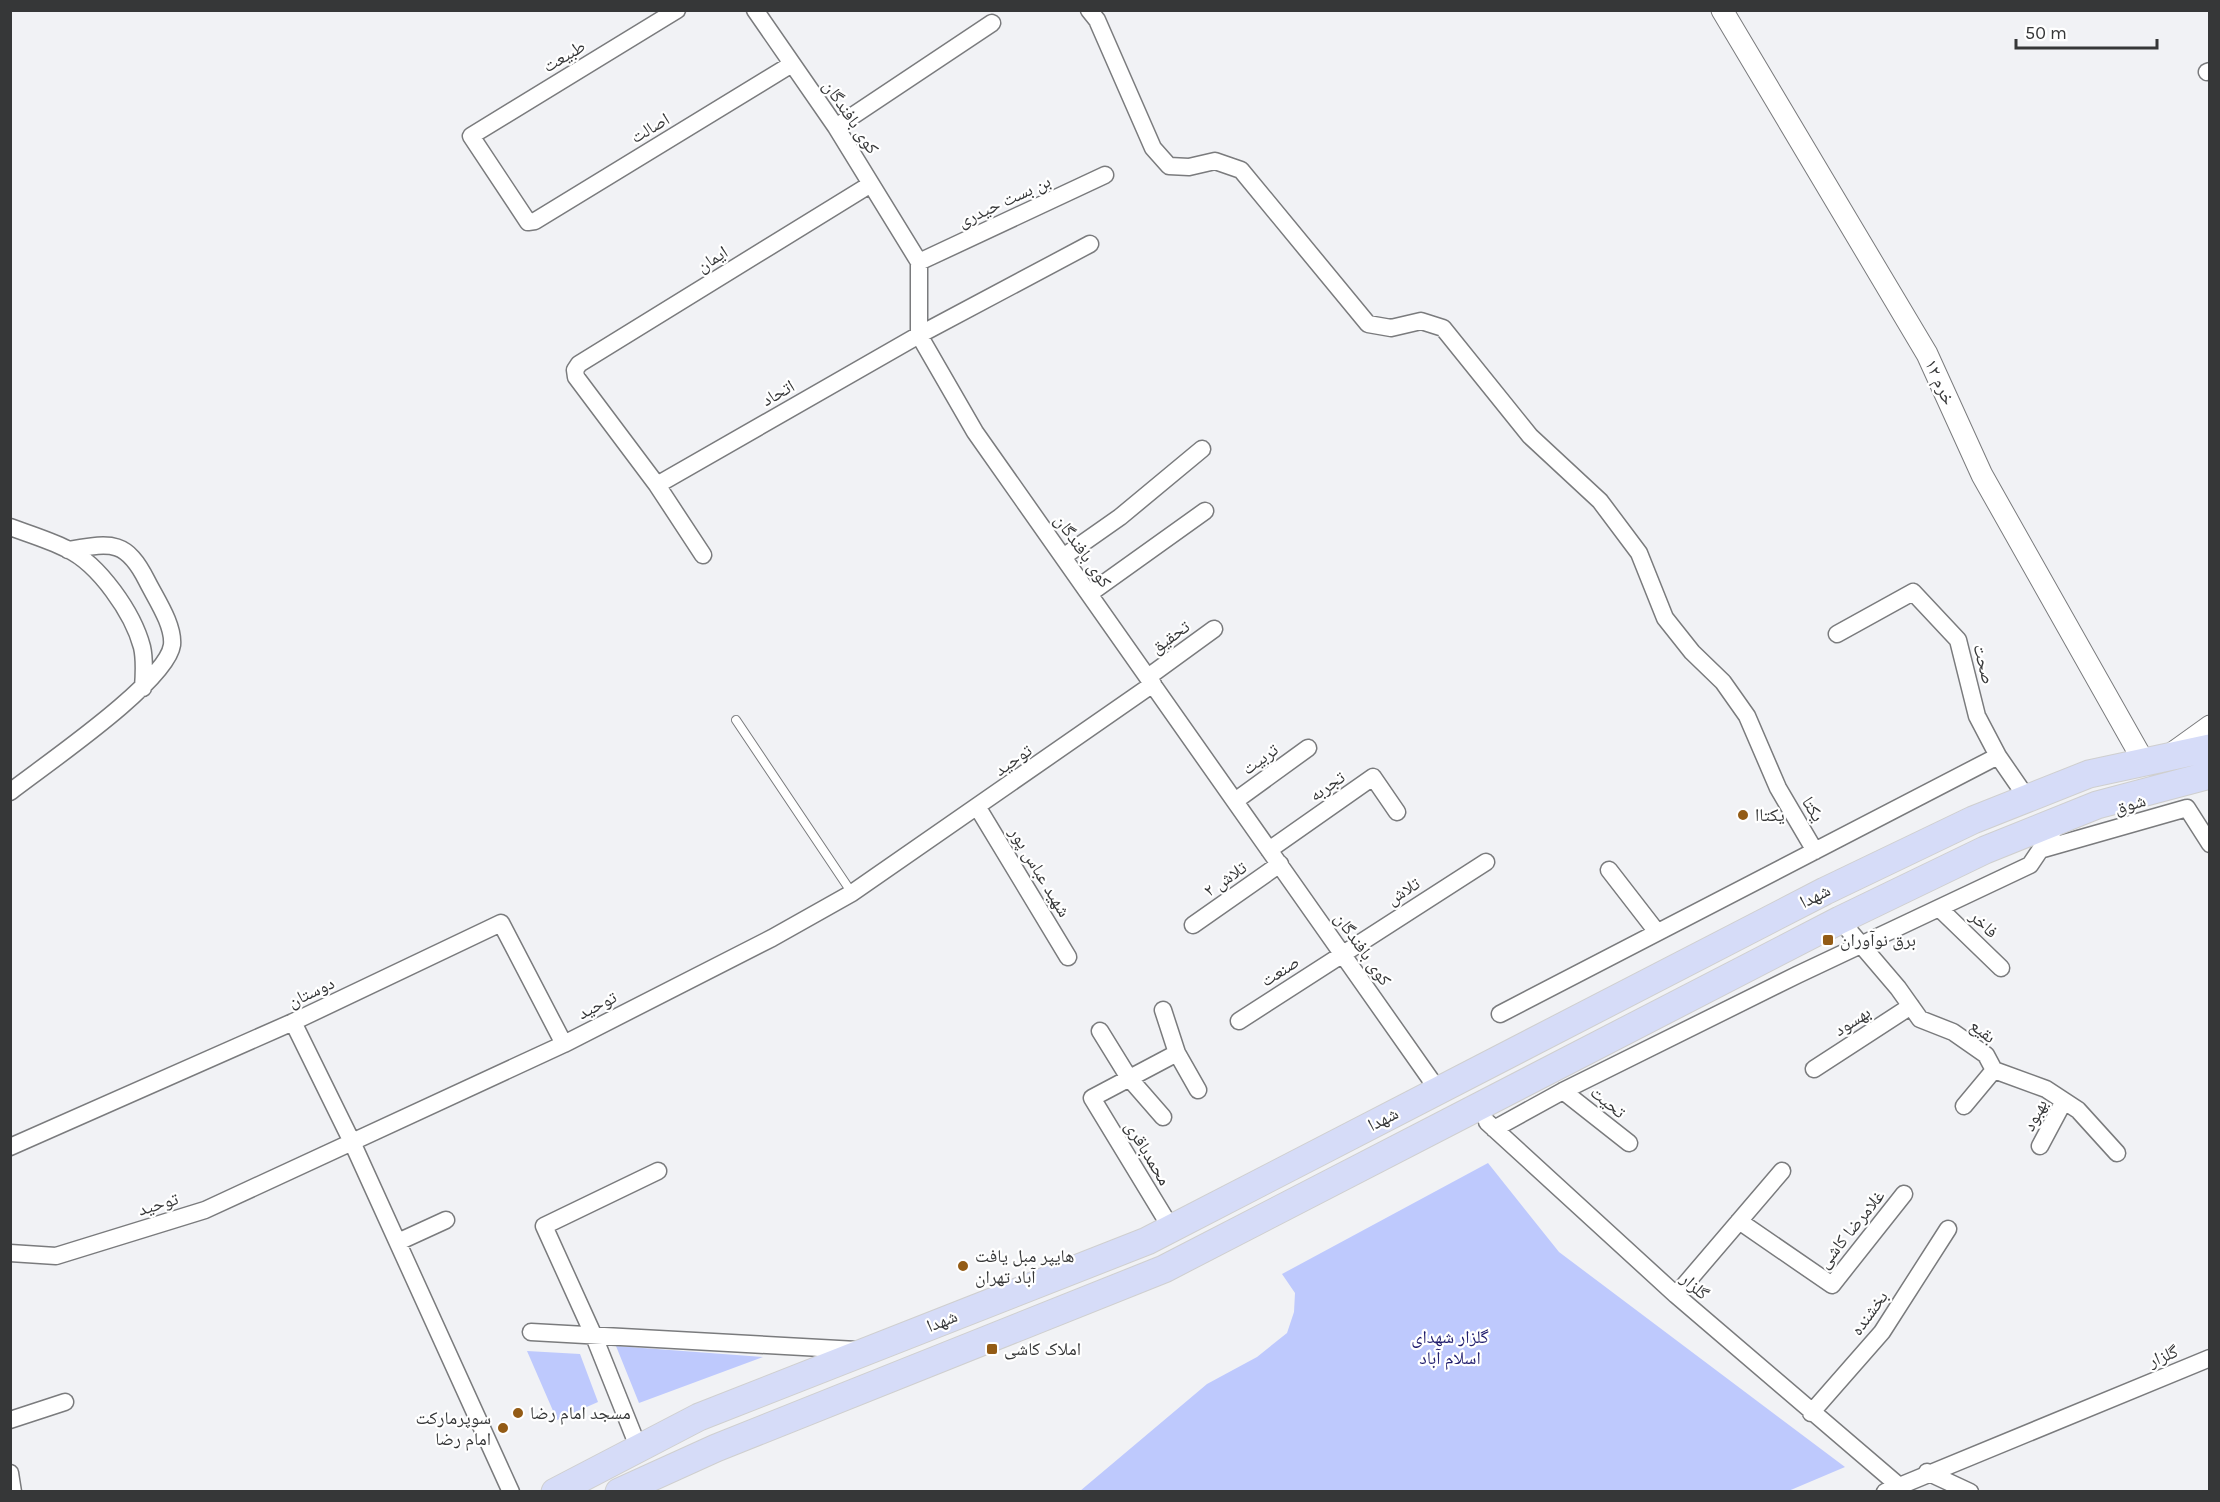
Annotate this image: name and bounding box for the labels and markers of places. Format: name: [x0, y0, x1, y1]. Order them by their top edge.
place label: یکتاا: [1755, 804, 1785, 826]
marker: یکتاا: [1736, 808, 1750, 822]
place label: برق نوآوران: [1840, 929, 1916, 951]
marker: برق نوآوران: [1821, 933, 1835, 947]
place label: هایپر مبل یافت آباد تهران: [975, 1245, 1074, 1288]
marker: هایپر مبل یافت آباد تهران: [956, 1259, 970, 1273]
place label: املاک کاشی: [1004, 1338, 1081, 1360]
marker: املاک کاشی: [985, 1342, 999, 1356]
place label: مسجد امام رضا: [530, 1402, 631, 1425]
marker: مسجد امام رضا: [511, 1406, 525, 1420]
place label: سوپرمارکت امام رضا: [415, 1407, 491, 1451]
marker: سوپرمارکت امام رضا: [496, 1421, 510, 1435]

